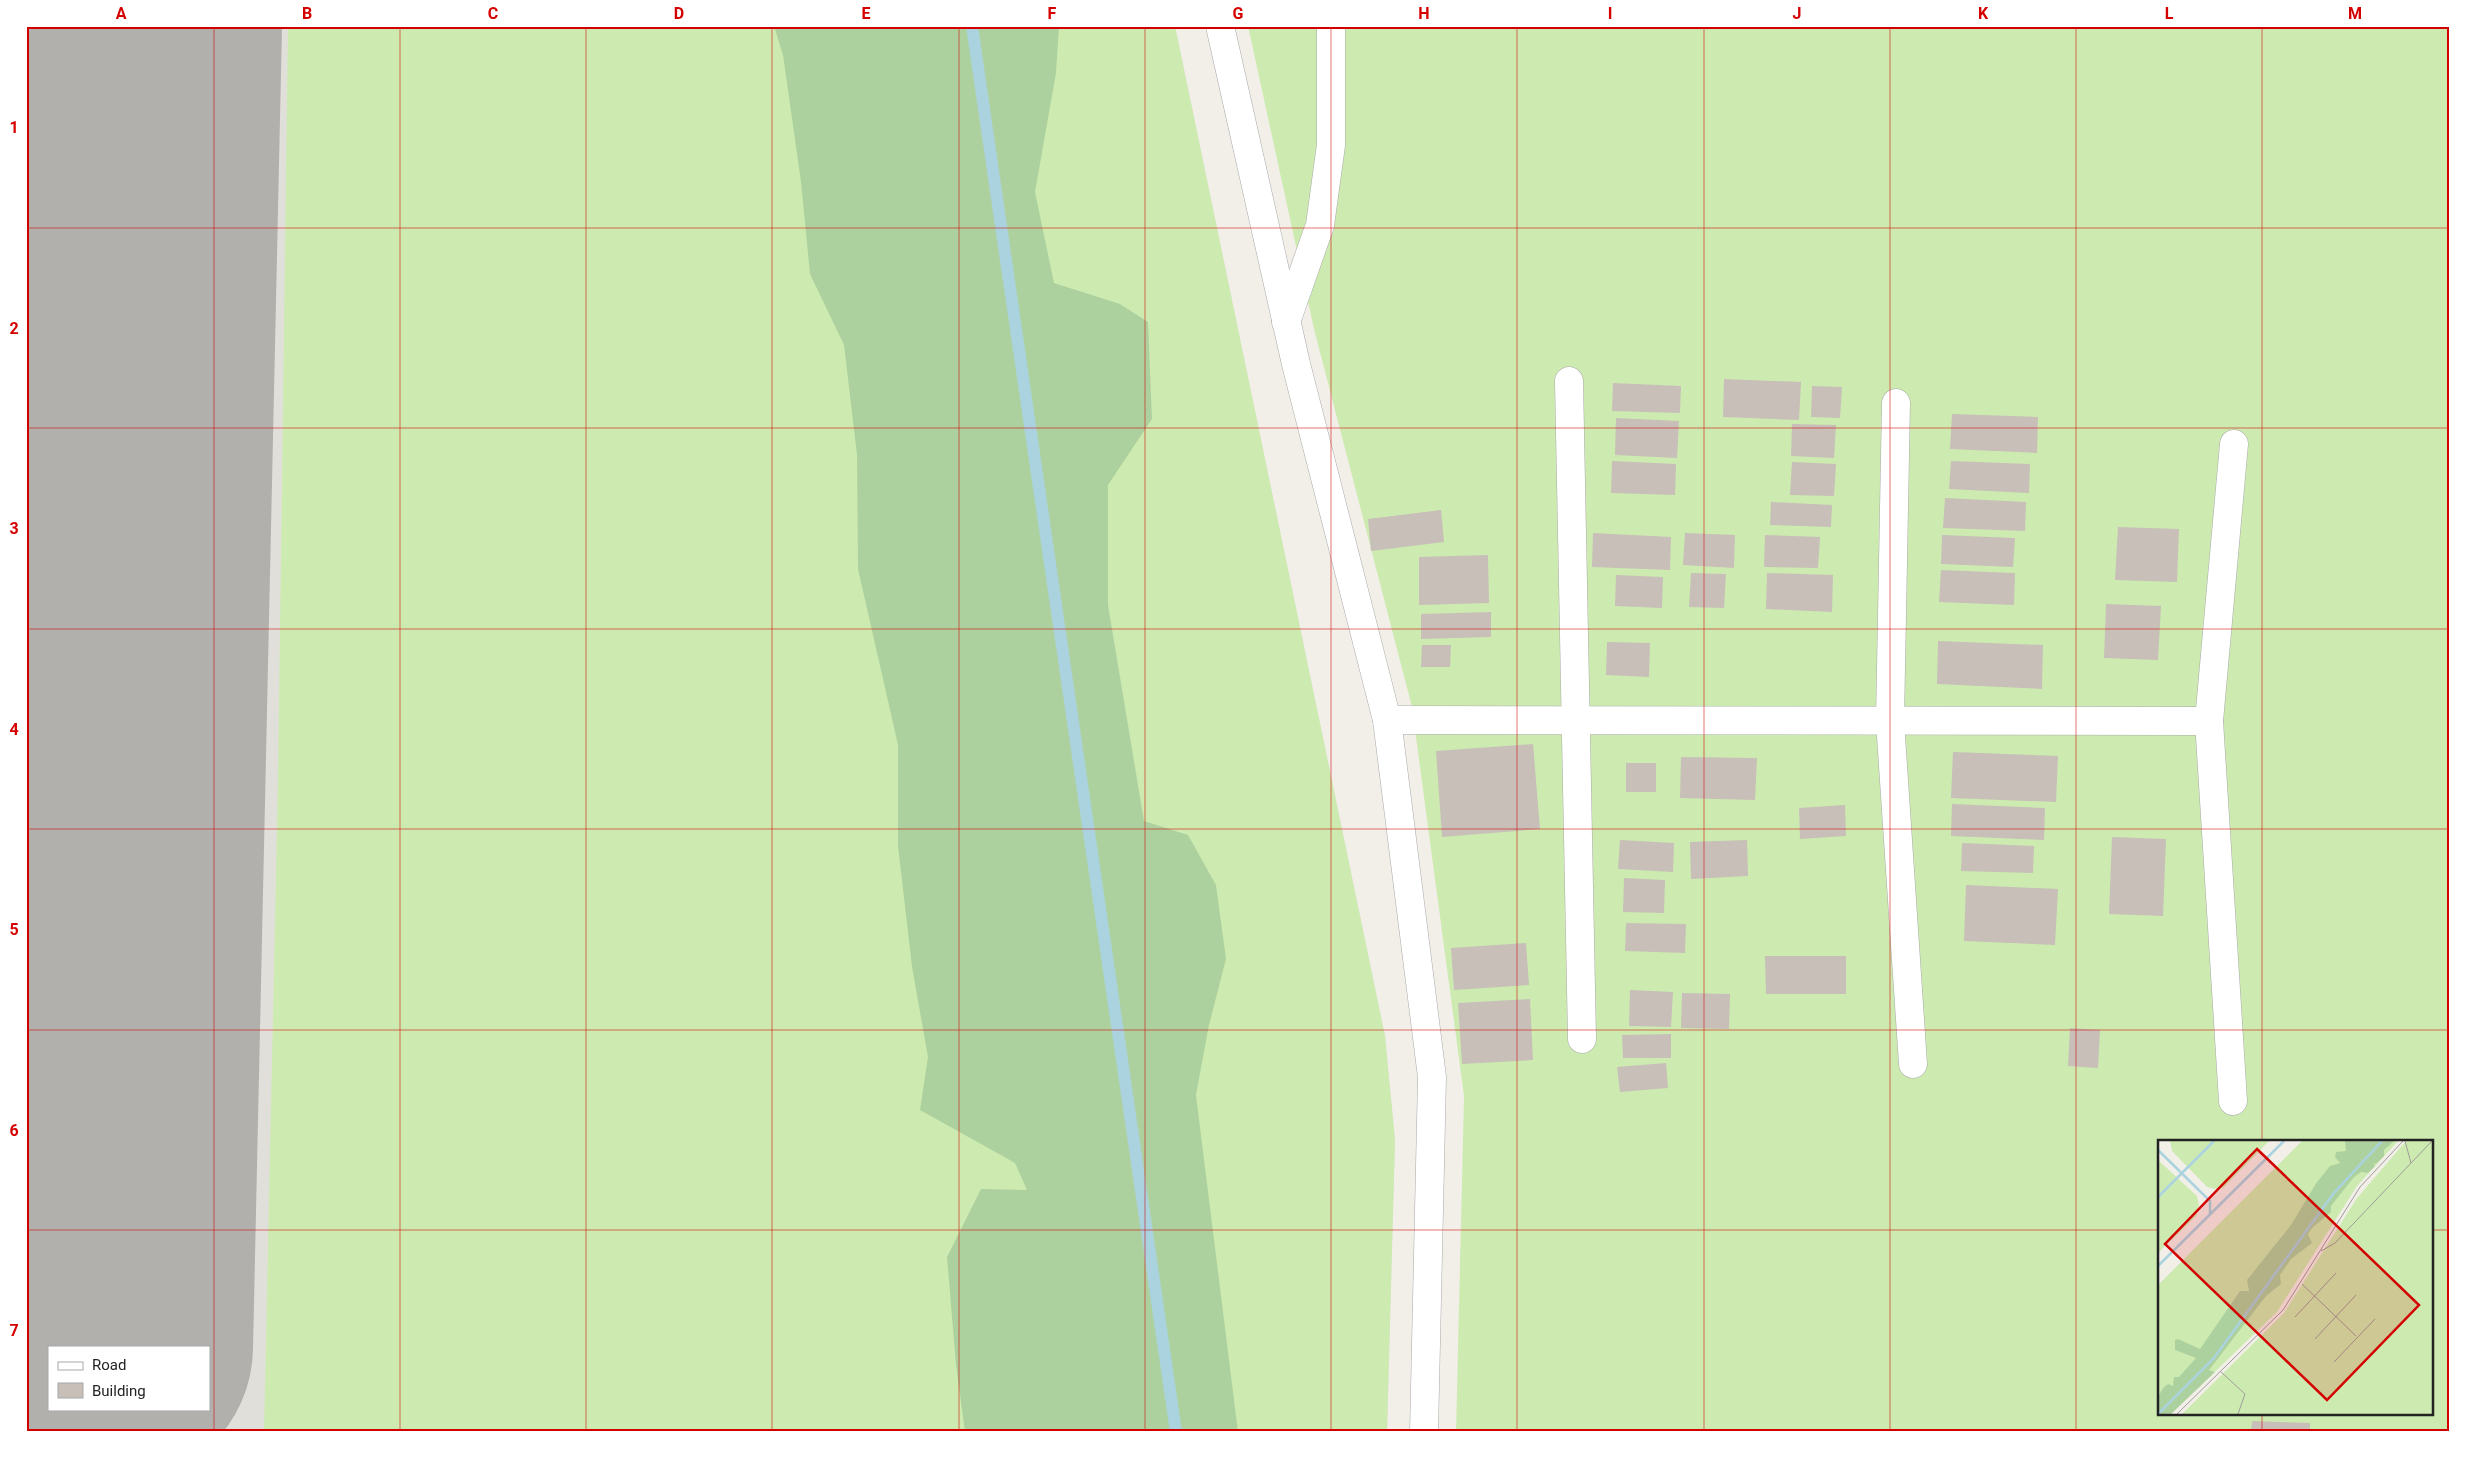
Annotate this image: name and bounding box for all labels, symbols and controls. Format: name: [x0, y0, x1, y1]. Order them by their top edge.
text: A: [116, 4, 127, 23]
text: B: [302, 4, 312, 23]
text: C: [488, 4, 498, 23]
text: D: [674, 4, 684, 23]
text: E: [862, 4, 871, 23]
text: F: [1048, 4, 1057, 23]
text: G: [1233, 4, 1244, 23]
text: H: [1418, 4, 1430, 23]
text: I: [1608, 4, 1612, 23]
text: J: [1793, 4, 1801, 23]
text: K: [1978, 4, 1989, 23]
text: L: [2165, 4, 2174, 23]
text: M: [2348, 4, 2362, 23]
text: 1: [9, 118, 19, 137]
text: 2: [9, 319, 19, 338]
text: 3: [9, 519, 19, 538]
text: 4: [9, 720, 19, 739]
text: 5: [9, 920, 19, 939]
text: 6: [9, 1121, 19, 1140]
inset map: [2158, 1140, 2434, 1416]
text: 7: [9, 1321, 19, 1340]
legend: [48, 1346, 210, 1410]
text: Road: [92, 1356, 126, 1374]
text: Building: [92, 1382, 146, 1400]

